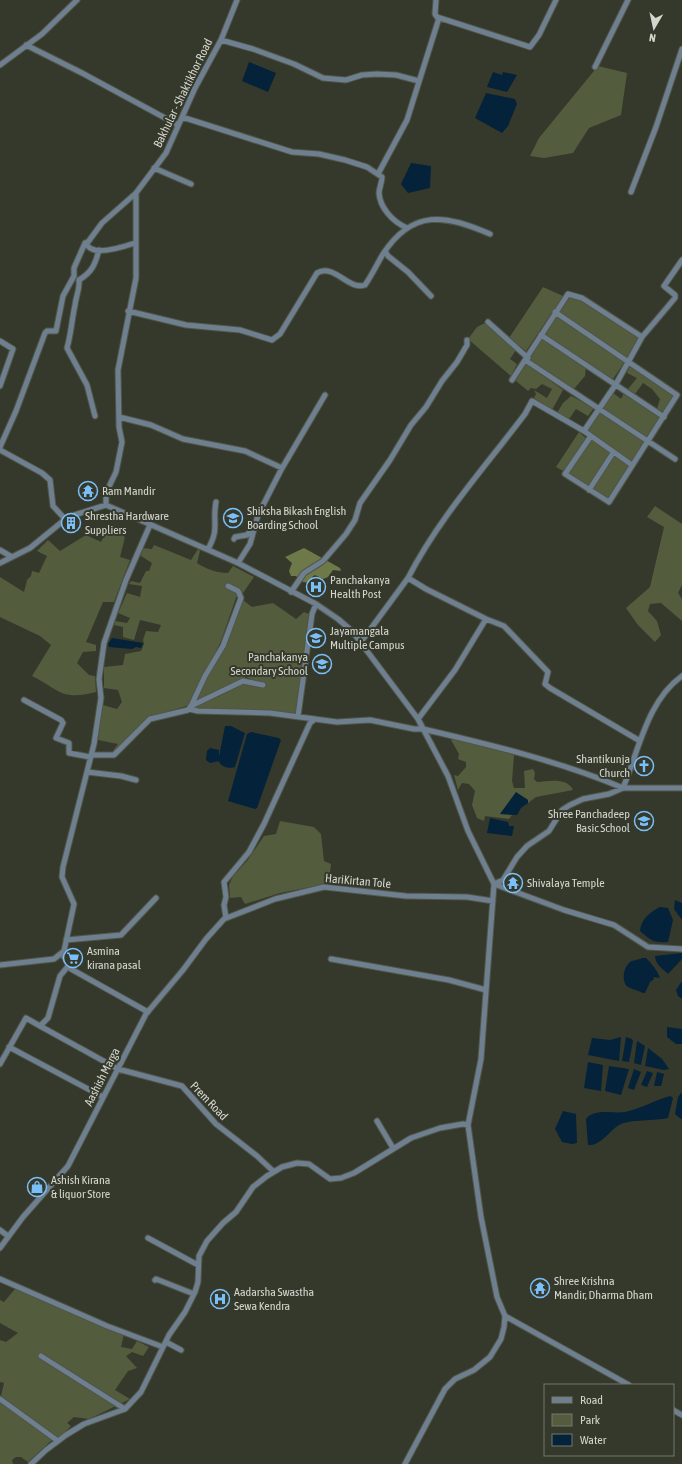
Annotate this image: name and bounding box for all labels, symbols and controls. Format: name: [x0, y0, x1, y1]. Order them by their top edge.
north arrow: [634, 8, 674, 48]
text: N: [648, 31, 657, 44]
street label: Bakhular - Shaktikhor Road: [151, 36, 215, 150]
temple icon: Ram Mandir: [77, 480, 99, 502]
place label: Ram Mandir: [102, 484, 156, 498]
place label: Shiksha Bikash English Boarding School: [247, 504, 346, 532]
school or university icon: Shiksha Bikash English Boarding School: [222, 507, 244, 529]
place label: Shrestha Hardware Suppliers: [85, 509, 169, 537]
building icon: Shrestha Hardware Suppliers: [60, 512, 82, 534]
place label: Panchakanya Health Post: [330, 573, 390, 601]
hospital icon: Panchakanya Health Post: [305, 576, 327, 598]
place label: Jayamangala Multiple Campus: [330, 624, 404, 652]
school or university icon: Jayamangala Multiple Campus: [305, 627, 327, 649]
place label: Panchakanya Secondary School: [231, 650, 309, 678]
school or university icon: Panchakanya Secondary School: [311, 653, 333, 675]
place label: Shantikunja Church: [576, 752, 630, 780]
church icon: Shantikunja Church: [633, 755, 655, 777]
place label: Shree Panchadeep Basic School: [548, 807, 631, 835]
school or university icon: Shree Panchadeep Basic School: [633, 810, 655, 832]
street label: HariKirtan Tole: [324, 871, 392, 891]
temple icon: Shivalaya Temple: [502, 872, 524, 894]
place label: Shivalaya Temple: [527, 876, 605, 890]
place label: Asmina kirana pasal: [87, 944, 142, 972]
supermarket icon: Asmina kirana pasal: [62, 947, 84, 969]
street label: Aashish Marga: [81, 1046, 123, 1108]
street label: Prem Road: [187, 1079, 231, 1123]
place label: Ashish Kirana & liquor Store: [51, 1173, 110, 1201]
shop icon: Ashish Kirana & liquor Store: [26, 1176, 48, 1198]
place label: Shree Krishna Mandir, Dharma Dham: [554, 1274, 653, 1302]
temple icon: Shree Krishna Mandir, Dharma Dham: [529, 1277, 551, 1299]
place label: Aadarsha Swastha Sewa Kendra: [234, 1285, 314, 1313]
hospital icon: Aadarsha Swastha Sewa Kendra: [209, 1288, 231, 1310]
legend: [544, 1384, 674, 1456]
text: Road: [580, 1393, 603, 1407]
text: Park: [580, 1413, 601, 1427]
text: Water: [580, 1433, 607, 1447]

